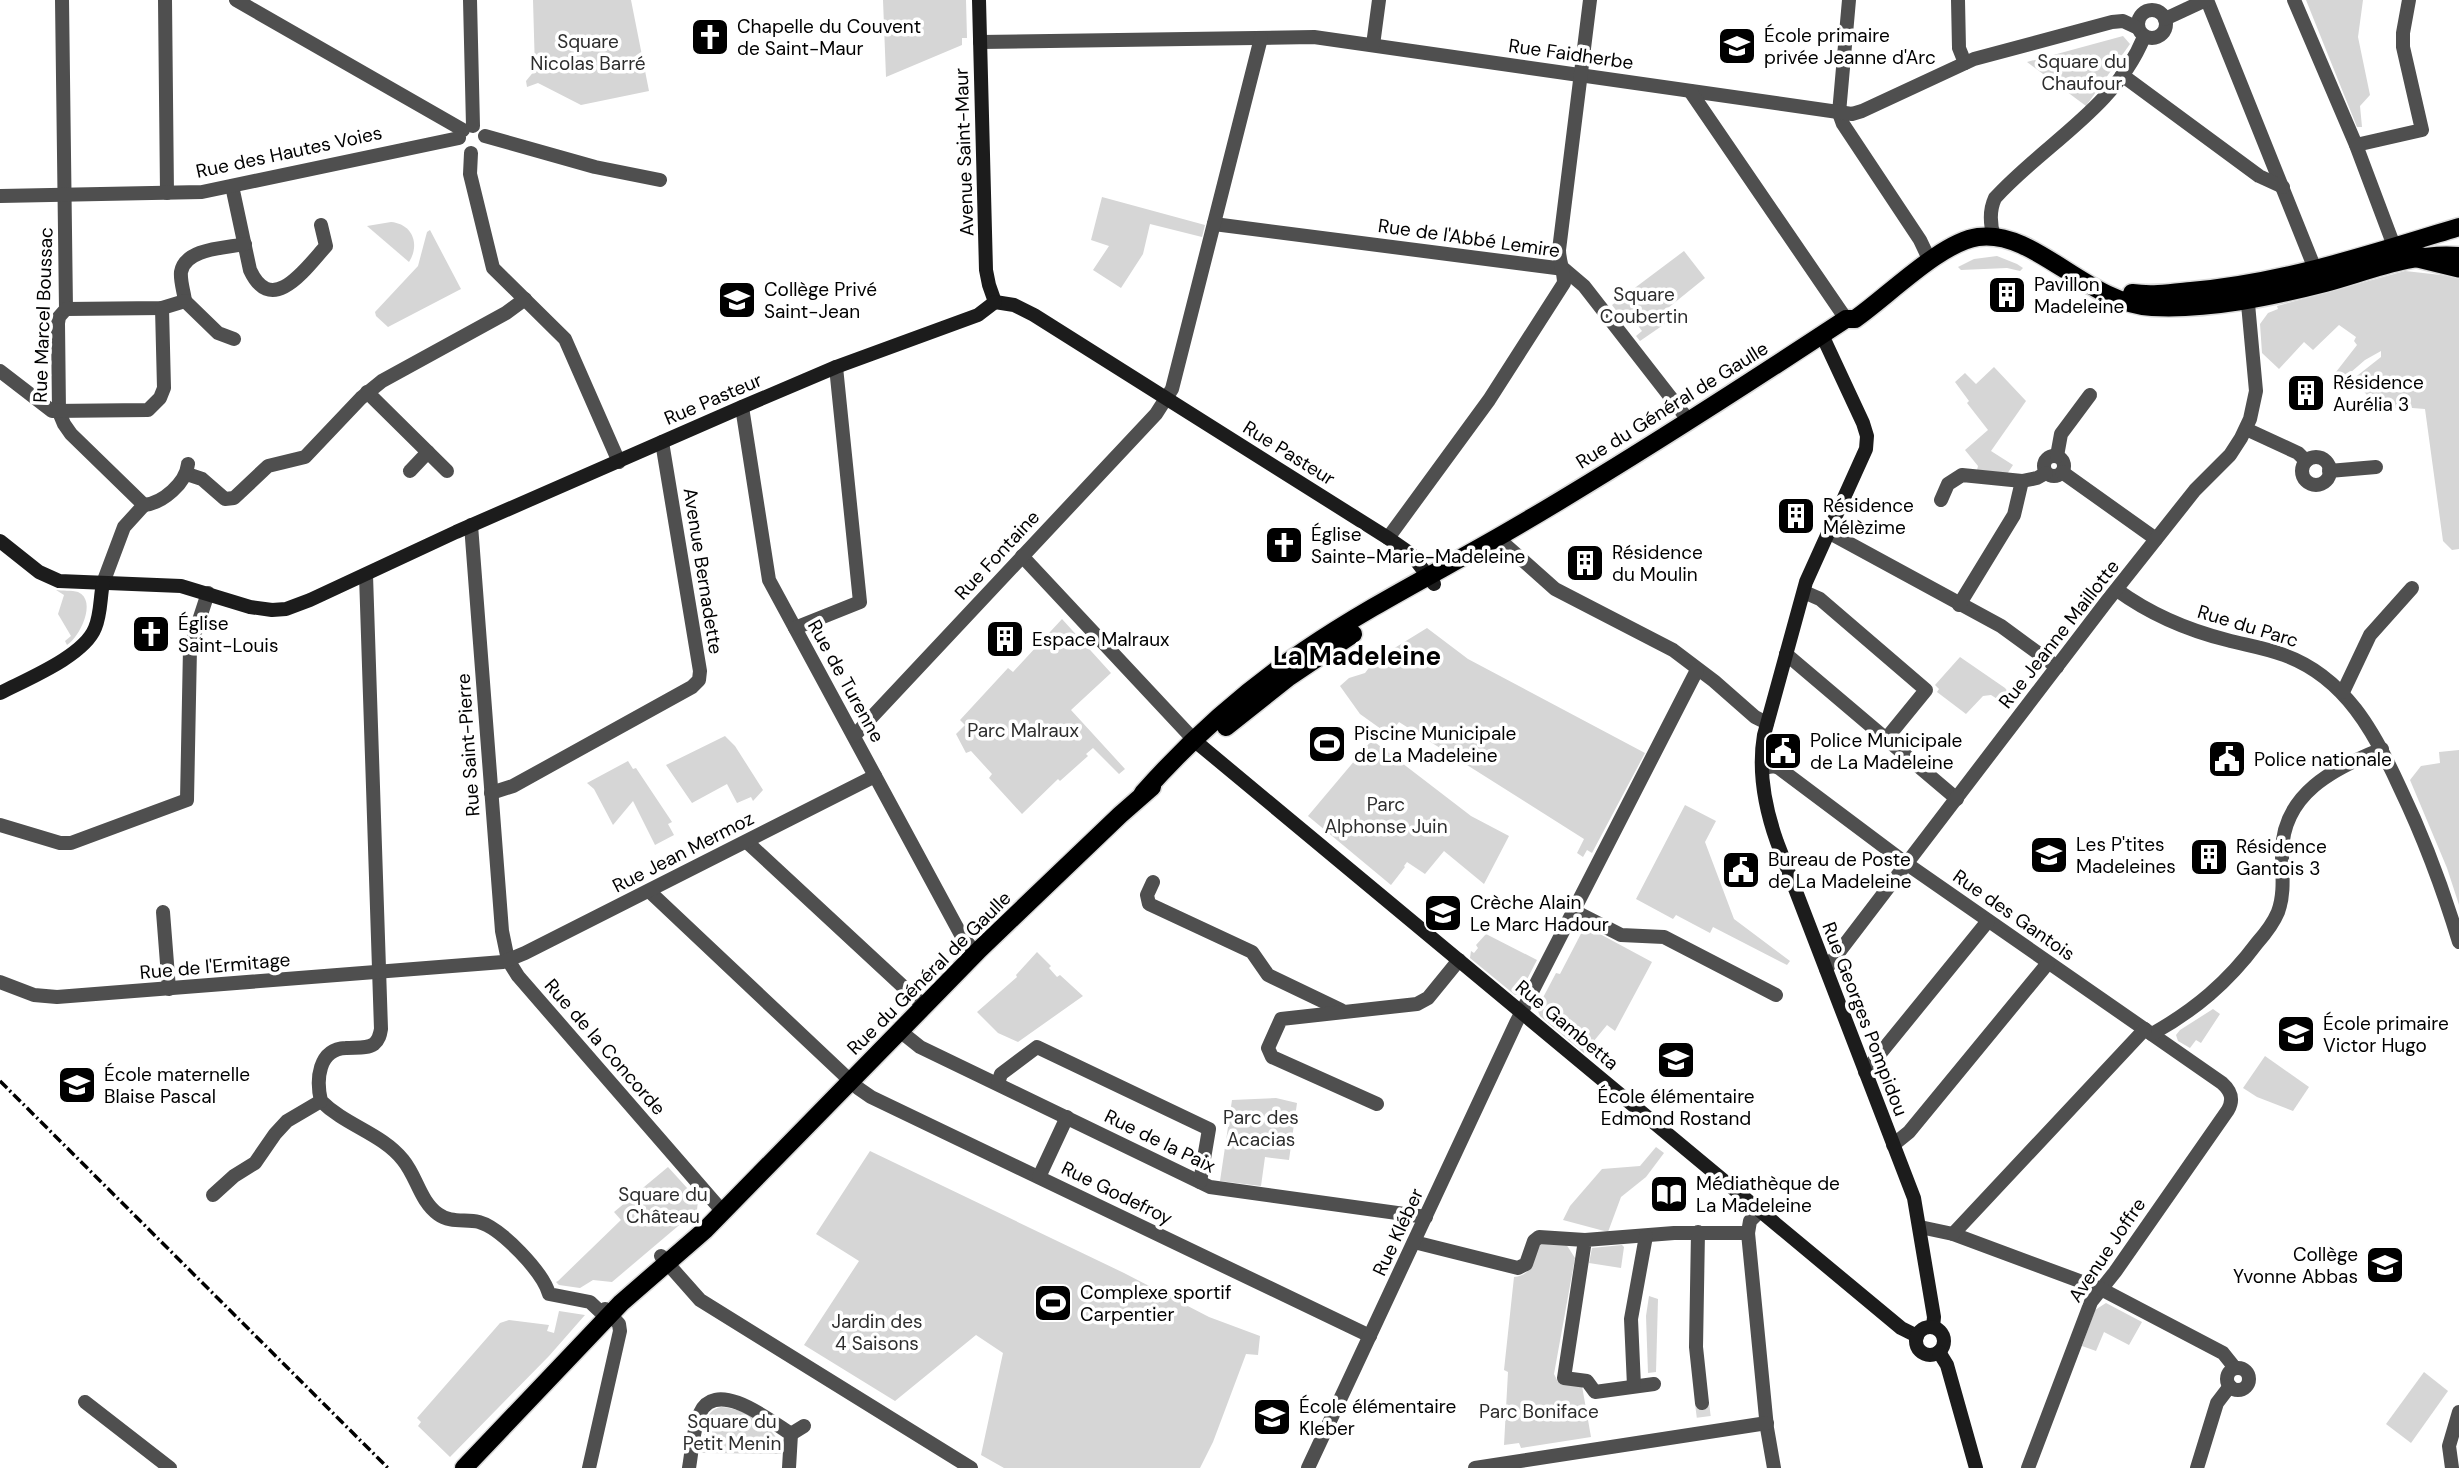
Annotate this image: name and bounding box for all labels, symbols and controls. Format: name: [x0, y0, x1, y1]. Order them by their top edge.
place label: Chapelle du Couvent de Saint-Maur: [737, 14, 921, 61]
church icon: Chapelle du Couvent de Saint-Maur: [689, 16, 731, 58]
place label: École primaire privée Jeanne d'Arc: [1764, 23, 1936, 70]
school or university icon: École primaire privée Jeanne d'Arc: [1716, 25, 1758, 67]
park label: Square Nicolas Barré: [530, 29, 646, 76]
street label: Rue Faidherbe: [1507, 33, 1635, 75]
park label: Square du Chaufour: [2037, 49, 2127, 96]
street label: Avenue Saint-Maur: [949, 67, 979, 237]
street label: Rue des Hautes Voies: [194, 120, 384, 184]
street label: Rue de l'Abbé Lemire: [1376, 213, 1562, 263]
street label: Rue Marcel Boussac: [27, 227, 59, 403]
place label: Pavillon Madeleine: [2034, 272, 2124, 319]
building icon: Pavillon Madeleine: [1986, 274, 2028, 316]
place label: Collège Privé Saint-Jean: [764, 277, 877, 324]
school or university icon: Collège Privé Saint-Jean: [716, 279, 758, 321]
park label: Square Coubertin: [1600, 282, 1688, 329]
street label: Rue du Général de Gaulle: [1571, 336, 1773, 474]
street label: Rue Pasteur: [660, 367, 766, 431]
place label: Résidence Aurélia 3: [2333, 370, 2424, 417]
building icon: Résidence Aurélia 3: [2285, 372, 2327, 414]
street label: Rue Pasteur: [1238, 415, 1340, 491]
street label: Avenue Bernadette: [678, 486, 728, 656]
place label: Résidence Mélèzime: [1823, 493, 1914, 540]
building icon: Résidence Mélèzime: [1775, 495, 1817, 537]
street label: Rue Fontaine: [949, 505, 1045, 605]
place label: Église Sainte-Marie-Madeleine: [1311, 522, 1525, 569]
church icon: Église Sainte-Marie-Madeleine: [1263, 524, 1305, 566]
place label: Résidence du Moulin: [1612, 540, 1703, 587]
building icon: Résidence du Moulin: [1564, 542, 1606, 584]
street label: Rue Jeanne Maillotte: [1993, 555, 2125, 713]
street label: Rue du Parc: [2194, 599, 2302, 653]
place label: Église Saint-Louis: [178, 611, 278, 658]
church icon: Église Saint-Louis: [130, 613, 172, 655]
street label: Rue de Turenne: [802, 615, 890, 747]
building icon: Espace Malraux: [984, 618, 1026, 660]
place label: Espace Malraux: [1032, 627, 1170, 652]
district label: La Madeleine: [1273, 639, 1441, 673]
street label: Rue Saint-Pierre: [451, 673, 485, 817]
park label: Parc Malraux: [967, 718, 1079, 743]
place label: Piscine Municipale de La Madeleine: [1354, 721, 1516, 768]
sports icon: Piscine Municipale de La Madeleine: [1306, 723, 1348, 765]
place label: Police Municipale de La Madeleine: [1810, 728, 1962, 775]
public building icon: Police Municipale de La Madeleine: [1762, 730, 1804, 772]
public building icon: Police nationale: [2206, 738, 2248, 780]
place label: Police nationale: [2254, 747, 2392, 772]
park label: Parc Alphonse Juin: [1324, 792, 1448, 839]
street label: Rue Jean Mermoz: [608, 806, 758, 898]
place label: Les P'tites Madeleines: [2076, 832, 2176, 879]
school or university icon: Les P'tites Madeleines: [2028, 834, 2070, 876]
place label: Résidence Gantois 3: [2236, 834, 2327, 881]
building icon: Résidence Gantois 3: [2188, 836, 2230, 878]
place label: Bureau de Poste de La Madeleine: [1768, 847, 1911, 894]
public building icon: Bureau de Poste de La Madeleine: [1720, 849, 1762, 891]
street label: Rue des Gantois: [1948, 864, 2080, 966]
street label: Rue du Général de Gaulle: [842, 886, 1016, 1060]
place label: Crèche Alain Le Marc Hadour: [1470, 890, 1609, 937]
school or university icon: Crèche Alain Le Marc Hadour: [1422, 892, 1464, 934]
street label: Rue Georges Pompidou: [1816, 918, 1914, 1120]
street label: Rue de l'Ermitage: [139, 947, 291, 985]
street label: Rue de la Concorde: [539, 974, 671, 1120]
street label: Rue Gambetta: [1510, 975, 1624, 1075]
place label: École primaire Victor Hugo: [2323, 1011, 2449, 1058]
school or university icon: École primaire Victor Hugo: [2275, 1013, 2317, 1055]
school or university icon: École élémentaire Edmond Rostand: [1655, 1039, 1697, 1081]
place label: École maternelle Blaise Pascal: [104, 1062, 250, 1109]
school or university icon: École maternelle Blaise Pascal: [56, 1064, 98, 1106]
place label: École élémentaire Edmond Rostand: [1597, 1084, 1755, 1131]
street label: Rue de la Paix: [1100, 1103, 1220, 1179]
park label: Parc des Acacias: [1223, 1105, 1299, 1152]
street label: Rue Godefroy: [1057, 1155, 1177, 1231]
place label: Médiathèque de La Madeleine: [1696, 1171, 1840, 1218]
library icon: Médiathèque de La Madeleine: [1648, 1173, 1690, 1215]
park label: Square du Château: [618, 1182, 708, 1229]
street label: Rue Kléber: [1367, 1184, 1429, 1280]
street label: Avenue Joffre: [2063, 1193, 2151, 1307]
place label: Collège Yvonne Abbas: [2233, 1242, 2358, 1289]
school or university icon: Collège Yvonne Abbas: [2364, 1244, 2406, 1286]
place label: Complexe sportif Carpentier: [1080, 1280, 1231, 1327]
sports icon: Complexe sportif Carpentier: [1032, 1282, 1074, 1324]
park label: Jardin des 4 Saisons: [831, 1309, 923, 1356]
place label: École élémentaire Kleber: [1299, 1394, 1456, 1441]
school or university icon: École élémentaire Kleber: [1251, 1396, 1293, 1438]
park label: Parc Boniface: [1479, 1399, 1599, 1424]
park label: Square du Petit Menin: [683, 1409, 781, 1456]

